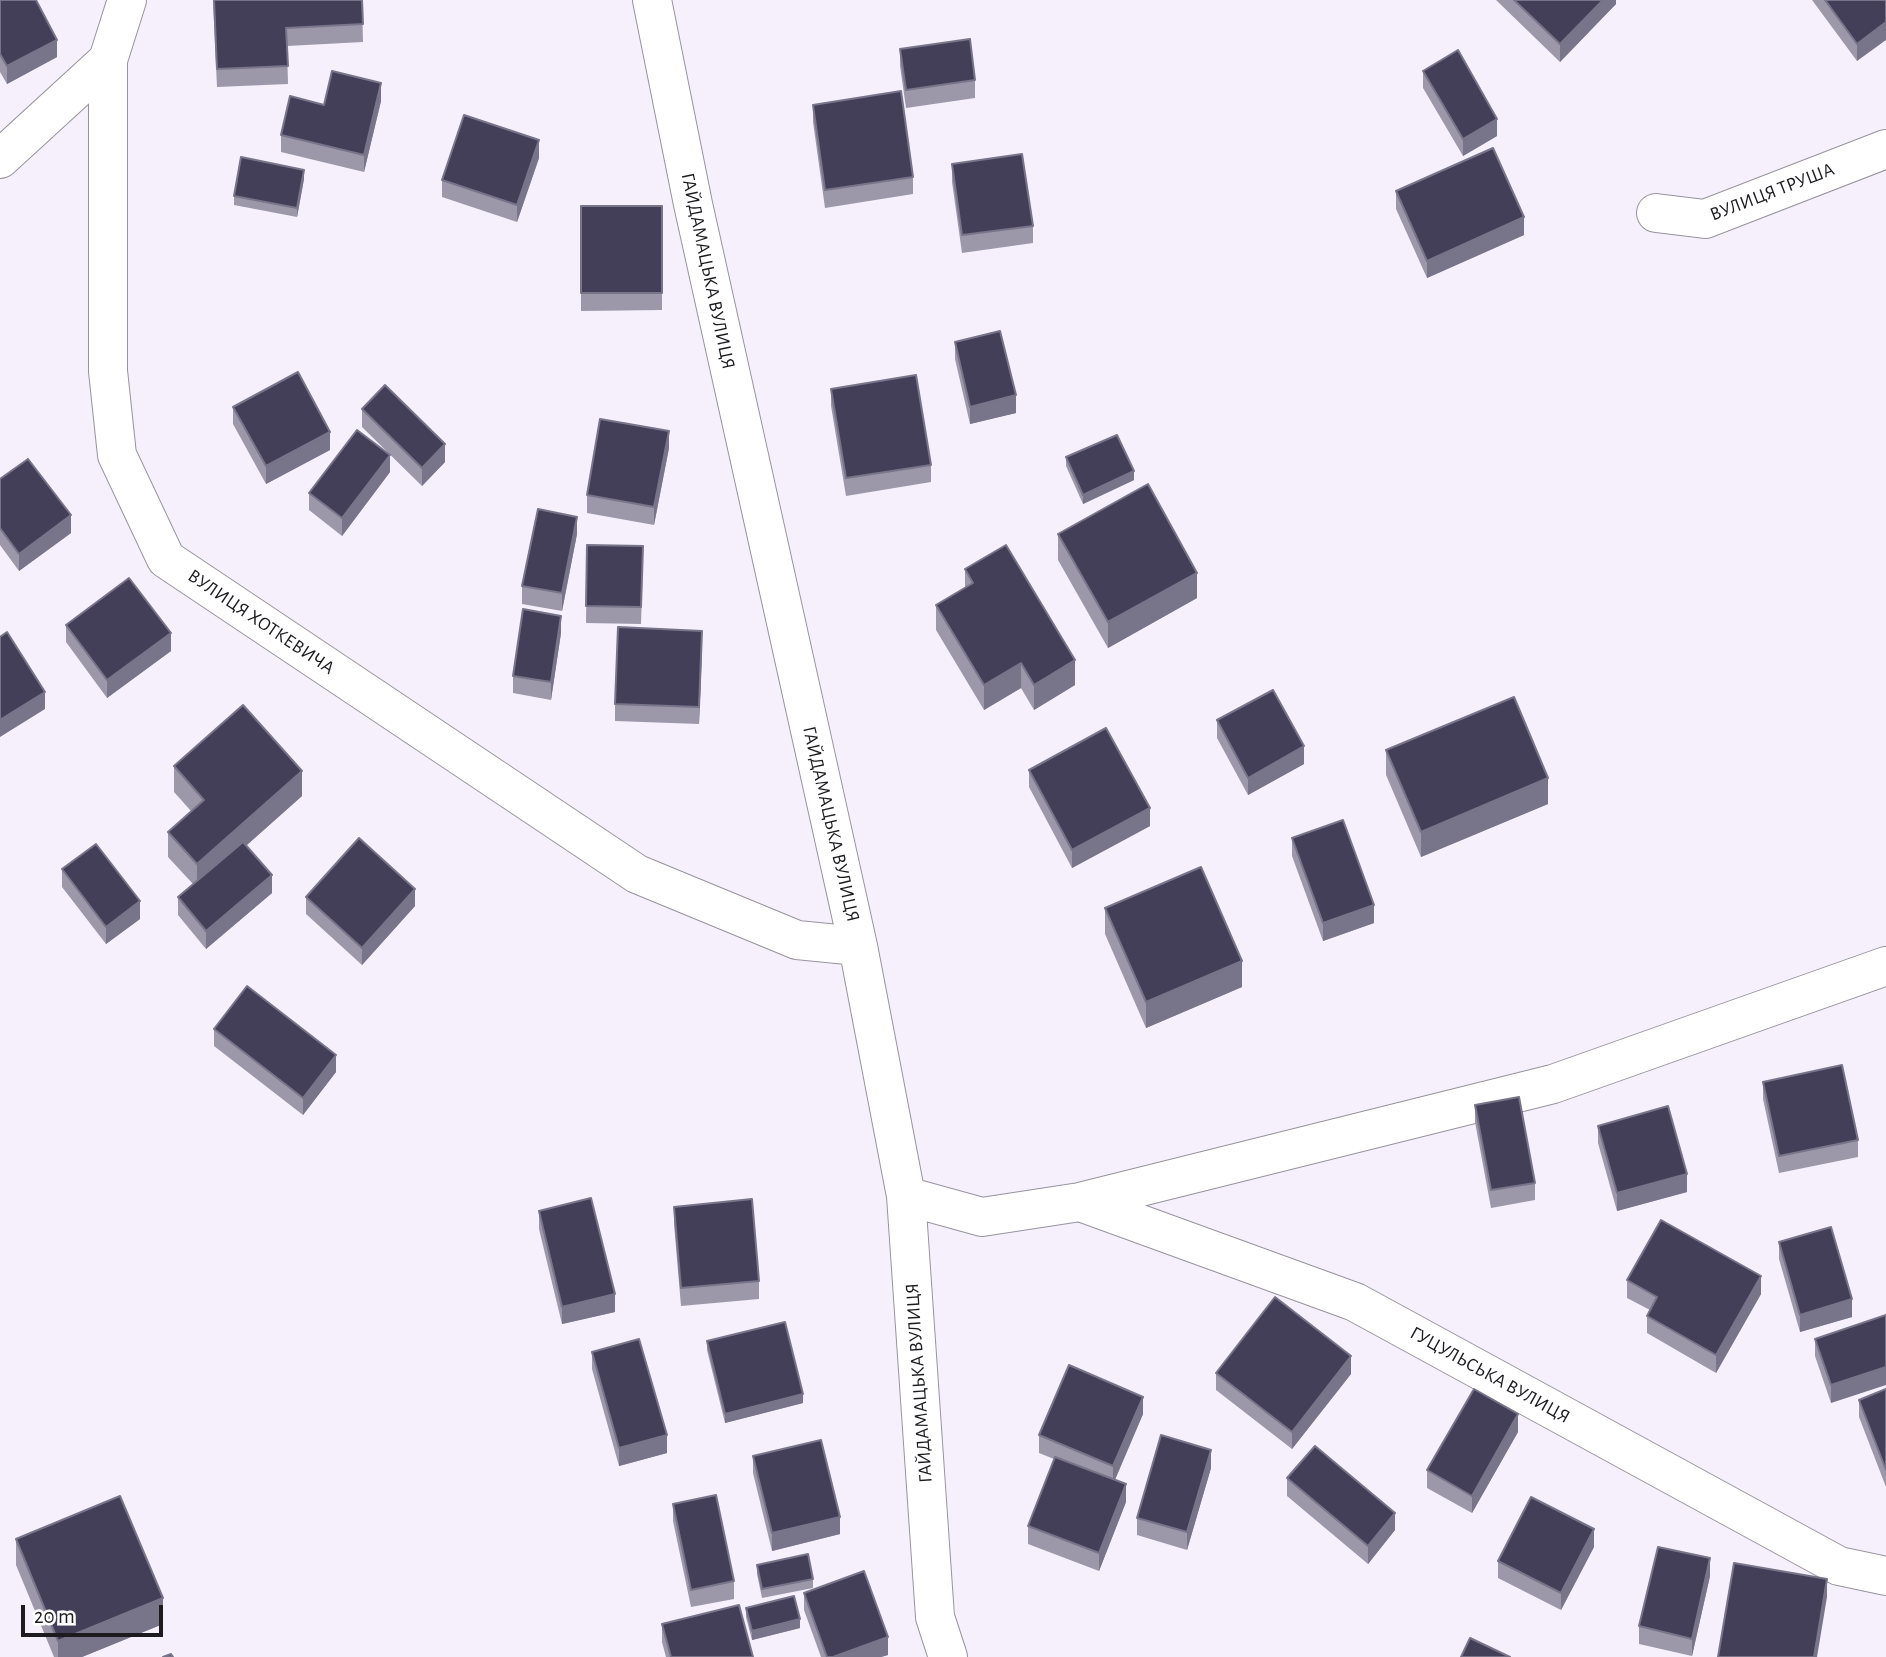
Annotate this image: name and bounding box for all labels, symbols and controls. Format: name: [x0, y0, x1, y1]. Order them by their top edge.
street label: ВУЛИЦЯ ТРУША: [1707, 158, 1837, 226]
street label: ГАЙДАМАЦЬКА ВУЛИЦЯ: [676, 171, 740, 371]
street label: ВУЛИЦЯ ХОТКЕВИЧА: [183, 564, 339, 680]
street label: ГАЙДАМАЦЬКА ВУЛИЦЯ: [797, 724, 865, 924]
street label: ГАЙДАМАЦЬКА ВУЛИЦЯ: [901, 1282, 937, 1484]
street label: ГУЦУЛЬСЬКА ВУЛИЦЯ: [1406, 1322, 1574, 1428]
scale bar: [24, 1590, 166, 1634]
text: 20 m: [34, 1606, 75, 1627]

